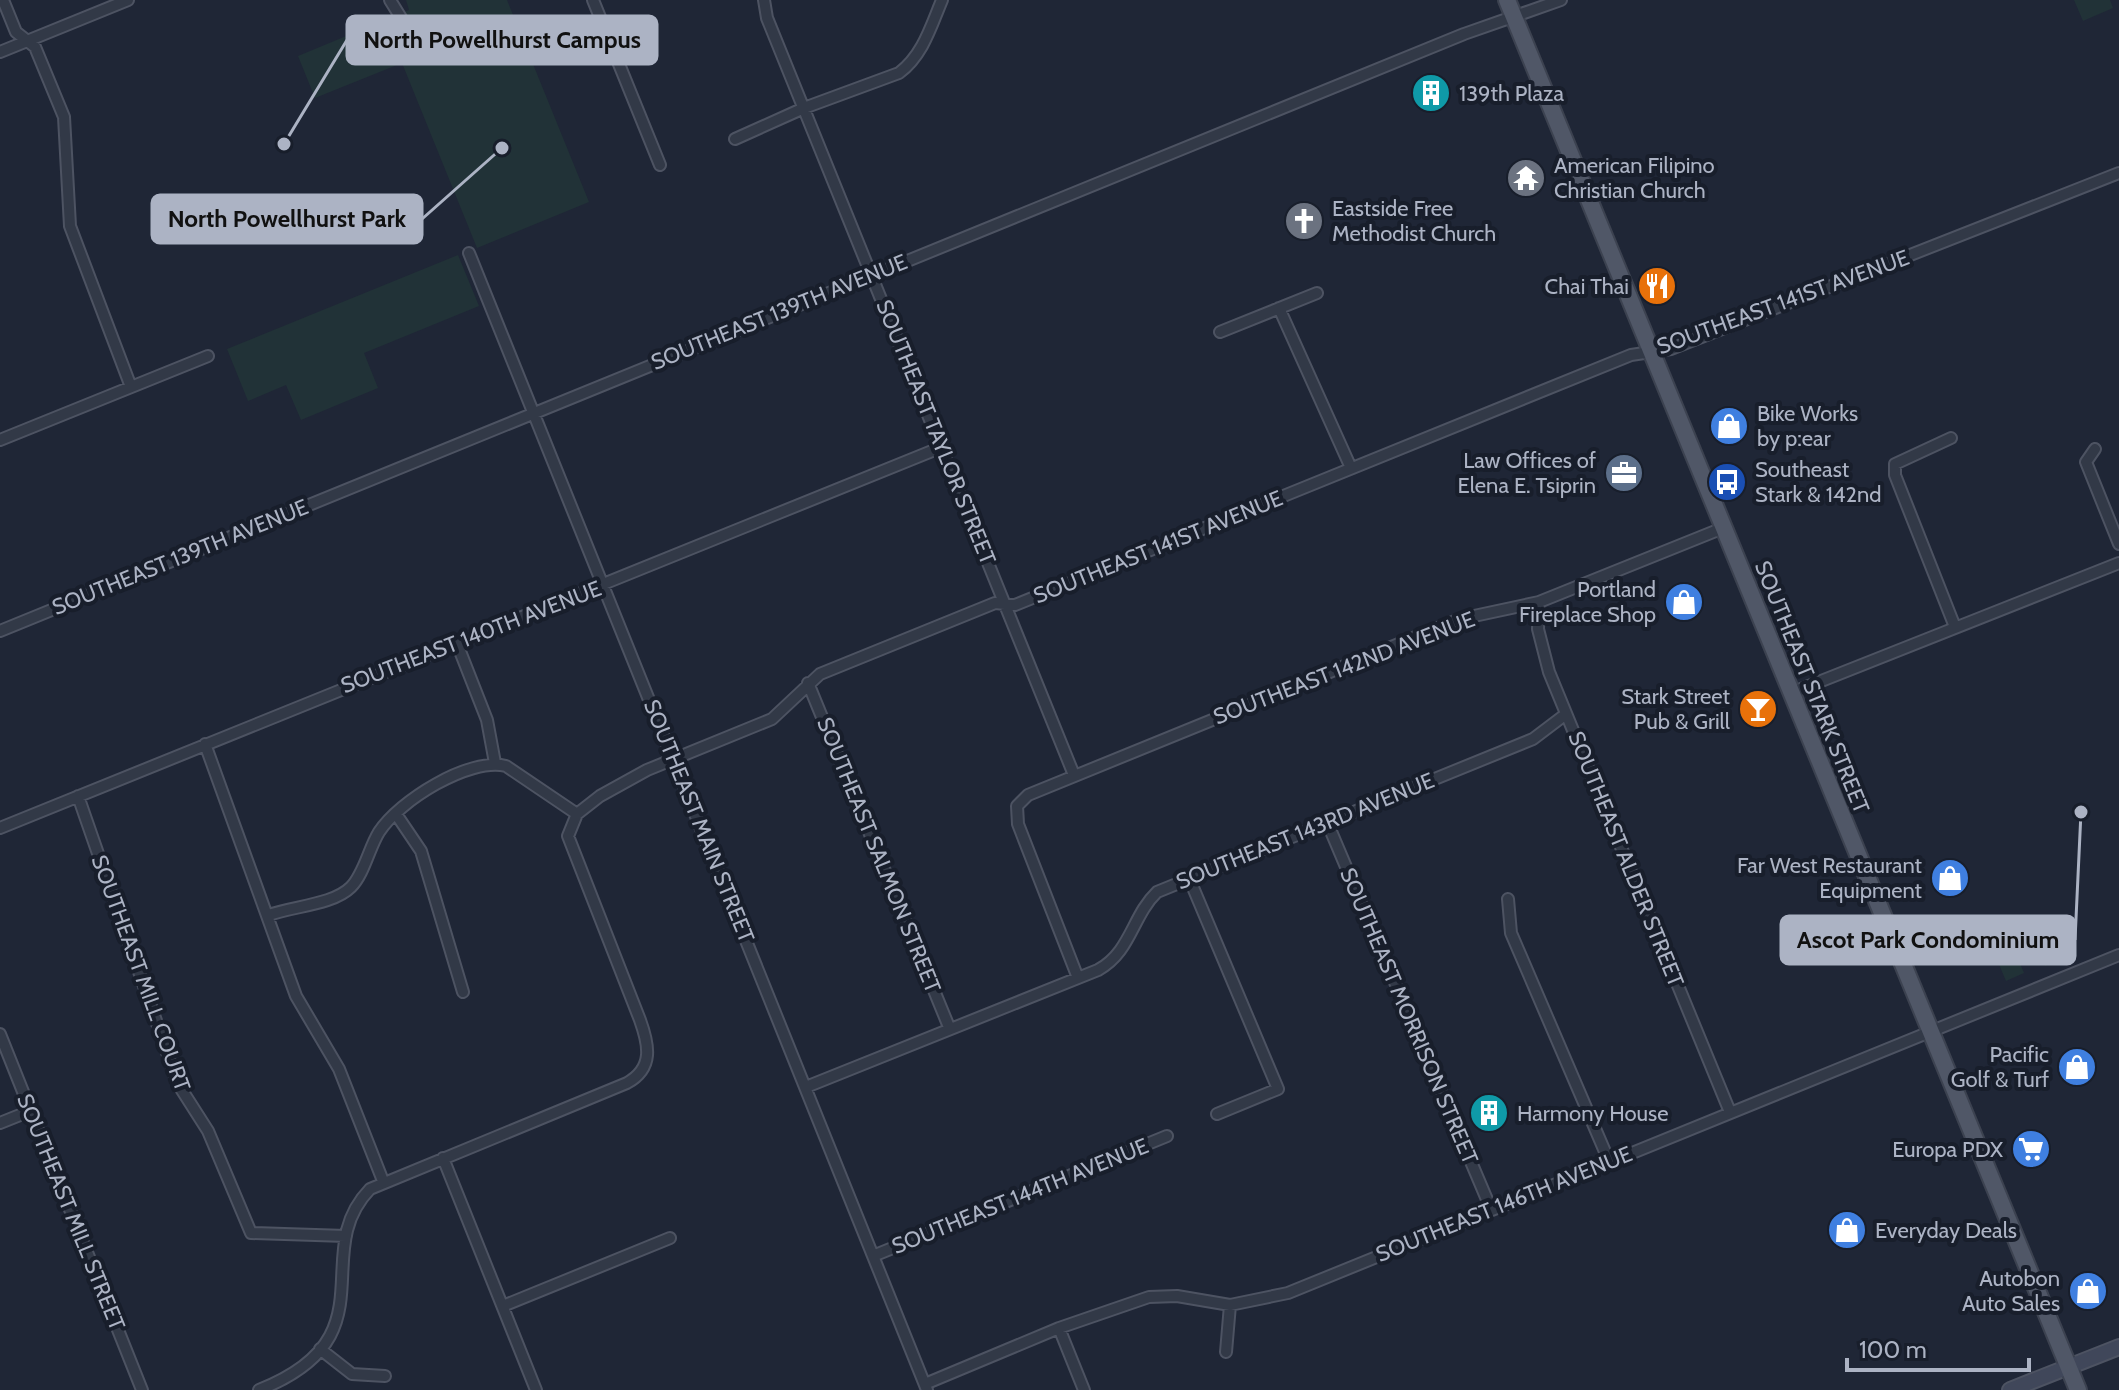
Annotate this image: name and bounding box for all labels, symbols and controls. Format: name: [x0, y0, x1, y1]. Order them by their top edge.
callout: North Powellhurst Campus: [347, 16, 657, 64]
text: North Powellhurst Campus: [363, 25, 641, 54]
building icon: 139th Plaza: [1410, 72, 1452, 114]
place label: 139th Plaza: [1459, 80, 1564, 107]
place label: American Filipino Christian Church: [1554, 152, 1715, 204]
temple icon: American Filipino Christian Church: [1505, 157, 1547, 199]
callout: North Powellhurst Park: [152, 195, 422, 243]
place label: Eastside Free Methodist Church: [1332, 195, 1496, 247]
church icon: Eastside Free Methodist Church: [1283, 200, 1325, 242]
text: North Powellhurst Park: [168, 204, 407, 233]
street label: SOUTHEAST 141ST AVENUE: [1653, 244, 1913, 360]
street label: SOUTHEAST 139TH AVENUE: [647, 248, 911, 376]
restaurant icon: Chai Thai: [1636, 265, 1678, 307]
place label: Chai Thai: [1545, 273, 1629, 300]
street label: SOUTHEAST TAYLOR STREET: [870, 296, 1002, 569]
place label: Bike Works by p:ear: [1757, 400, 1858, 452]
shop icon: Bike Works by p:ear: [1708, 405, 1750, 447]
place label: Law Offices of Elena E. Tsiprin: [1458, 447, 1596, 499]
office icon: Law Offices of Elena E. Tsiprin: [1603, 452, 1645, 494]
place label: Southeast Stark & 142nd: [1755, 456, 1882, 508]
bus stop icon: Southeast Stark & 142nd: [1706, 461, 1748, 503]
street label: SOUTHEAST 141ST AVENUE: [1029, 485, 1287, 609]
street label: SOUTHEAST 139TH AVENUE: [48, 493, 312, 621]
street label: SOUTHEAST STARK STREET: [1749, 557, 1875, 817]
street label: SOUTHEAST 140TH AVENUE: [337, 575, 605, 699]
place label: Portland Fireplace Shop: [1519, 576, 1656, 628]
shop icon: Portland Fireplace Shop: [1663, 581, 1705, 623]
street label: SOUTHEAST 142ND AVENUE: [1209, 606, 1479, 730]
place label: Stark Street Pub & Grill: [1621, 683, 1731, 735]
bar icon: Stark Street Pub & Grill: [1737, 688, 1779, 730]
street label: SOUTHEAST MAIN STREET: [638, 696, 760, 947]
street label: SOUTHEAST SALMON STREET: [811, 713, 947, 997]
street label: SOUTHEAST ALDER STREET: [1562, 727, 1690, 991]
street label: SOUTHEAST 143RD AVENUE: [1172, 767, 1438, 895]
street label: SOUTHEAST MILL COURT: [86, 851, 196, 1095]
place label: Far West Restaurant Equipment: [1737, 852, 1923, 904]
shop icon: Far West Restaurant Equipment: [1929, 857, 1971, 899]
street label: SOUTHEAST MORRISON STREET: [1334, 864, 1484, 1168]
callout: Ascot Park Condominium: [1781, 916, 2075, 964]
text: Ascot Park Condominium: [1797, 925, 2059, 954]
place label: Pacific Golf & Turf: [1951, 1041, 2049, 1093]
shop icon: Pacific Golf & Turf: [2056, 1046, 2098, 1088]
street label: SOUTHEAST MILL STREET: [11, 1090, 131, 1334]
building icon: Harmony House: [1468, 1092, 1510, 1134]
place label: Harmony House: [1517, 1100, 1669, 1127]
supermarket icon: Europa PDX: [2010, 1128, 2052, 1170]
street label: SOUTHEAST 144TH AVENUE: [888, 1132, 1152, 1260]
place label: Europa PDX: [1892, 1136, 2003, 1163]
street label: SOUTHEAST 146TH AVENUE: [1372, 1140, 1636, 1268]
shop icon: Everyday Deals: [1826, 1209, 1868, 1251]
place label: Everyday Deals: [1875, 1217, 2017, 1244]
place label: Autobon Auto Sales: [1962, 1265, 2060, 1317]
shop icon: Autobon Auto Sales: [2067, 1270, 2109, 1312]
scale bar: [1847, 1322, 2029, 1372]
text: 100 m: [1859, 1335, 1927, 1364]

